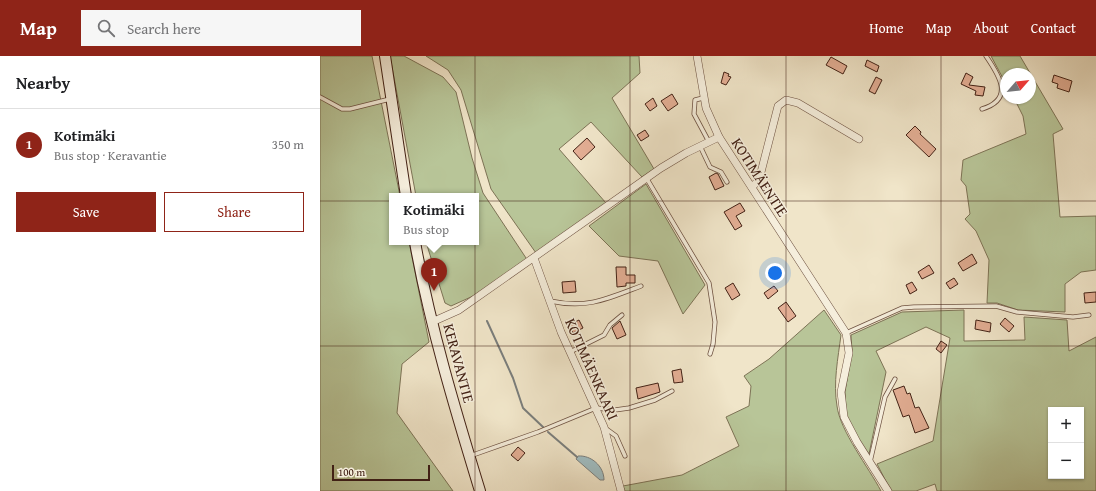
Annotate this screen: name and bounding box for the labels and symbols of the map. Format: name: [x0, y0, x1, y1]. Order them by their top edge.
north arrow: [1000, 68, 1036, 104]
street label: KOTIMÄENTIE: [727, 134, 794, 221]
pin: 1: [421, 258, 447, 291]
your location: [765, 263, 785, 283]
street label: KOTIMÄENKAARI: [560, 315, 624, 423]
street label: KERAVANTIE: [438, 321, 480, 405]
scale bar: [332, 463, 430, 482]

